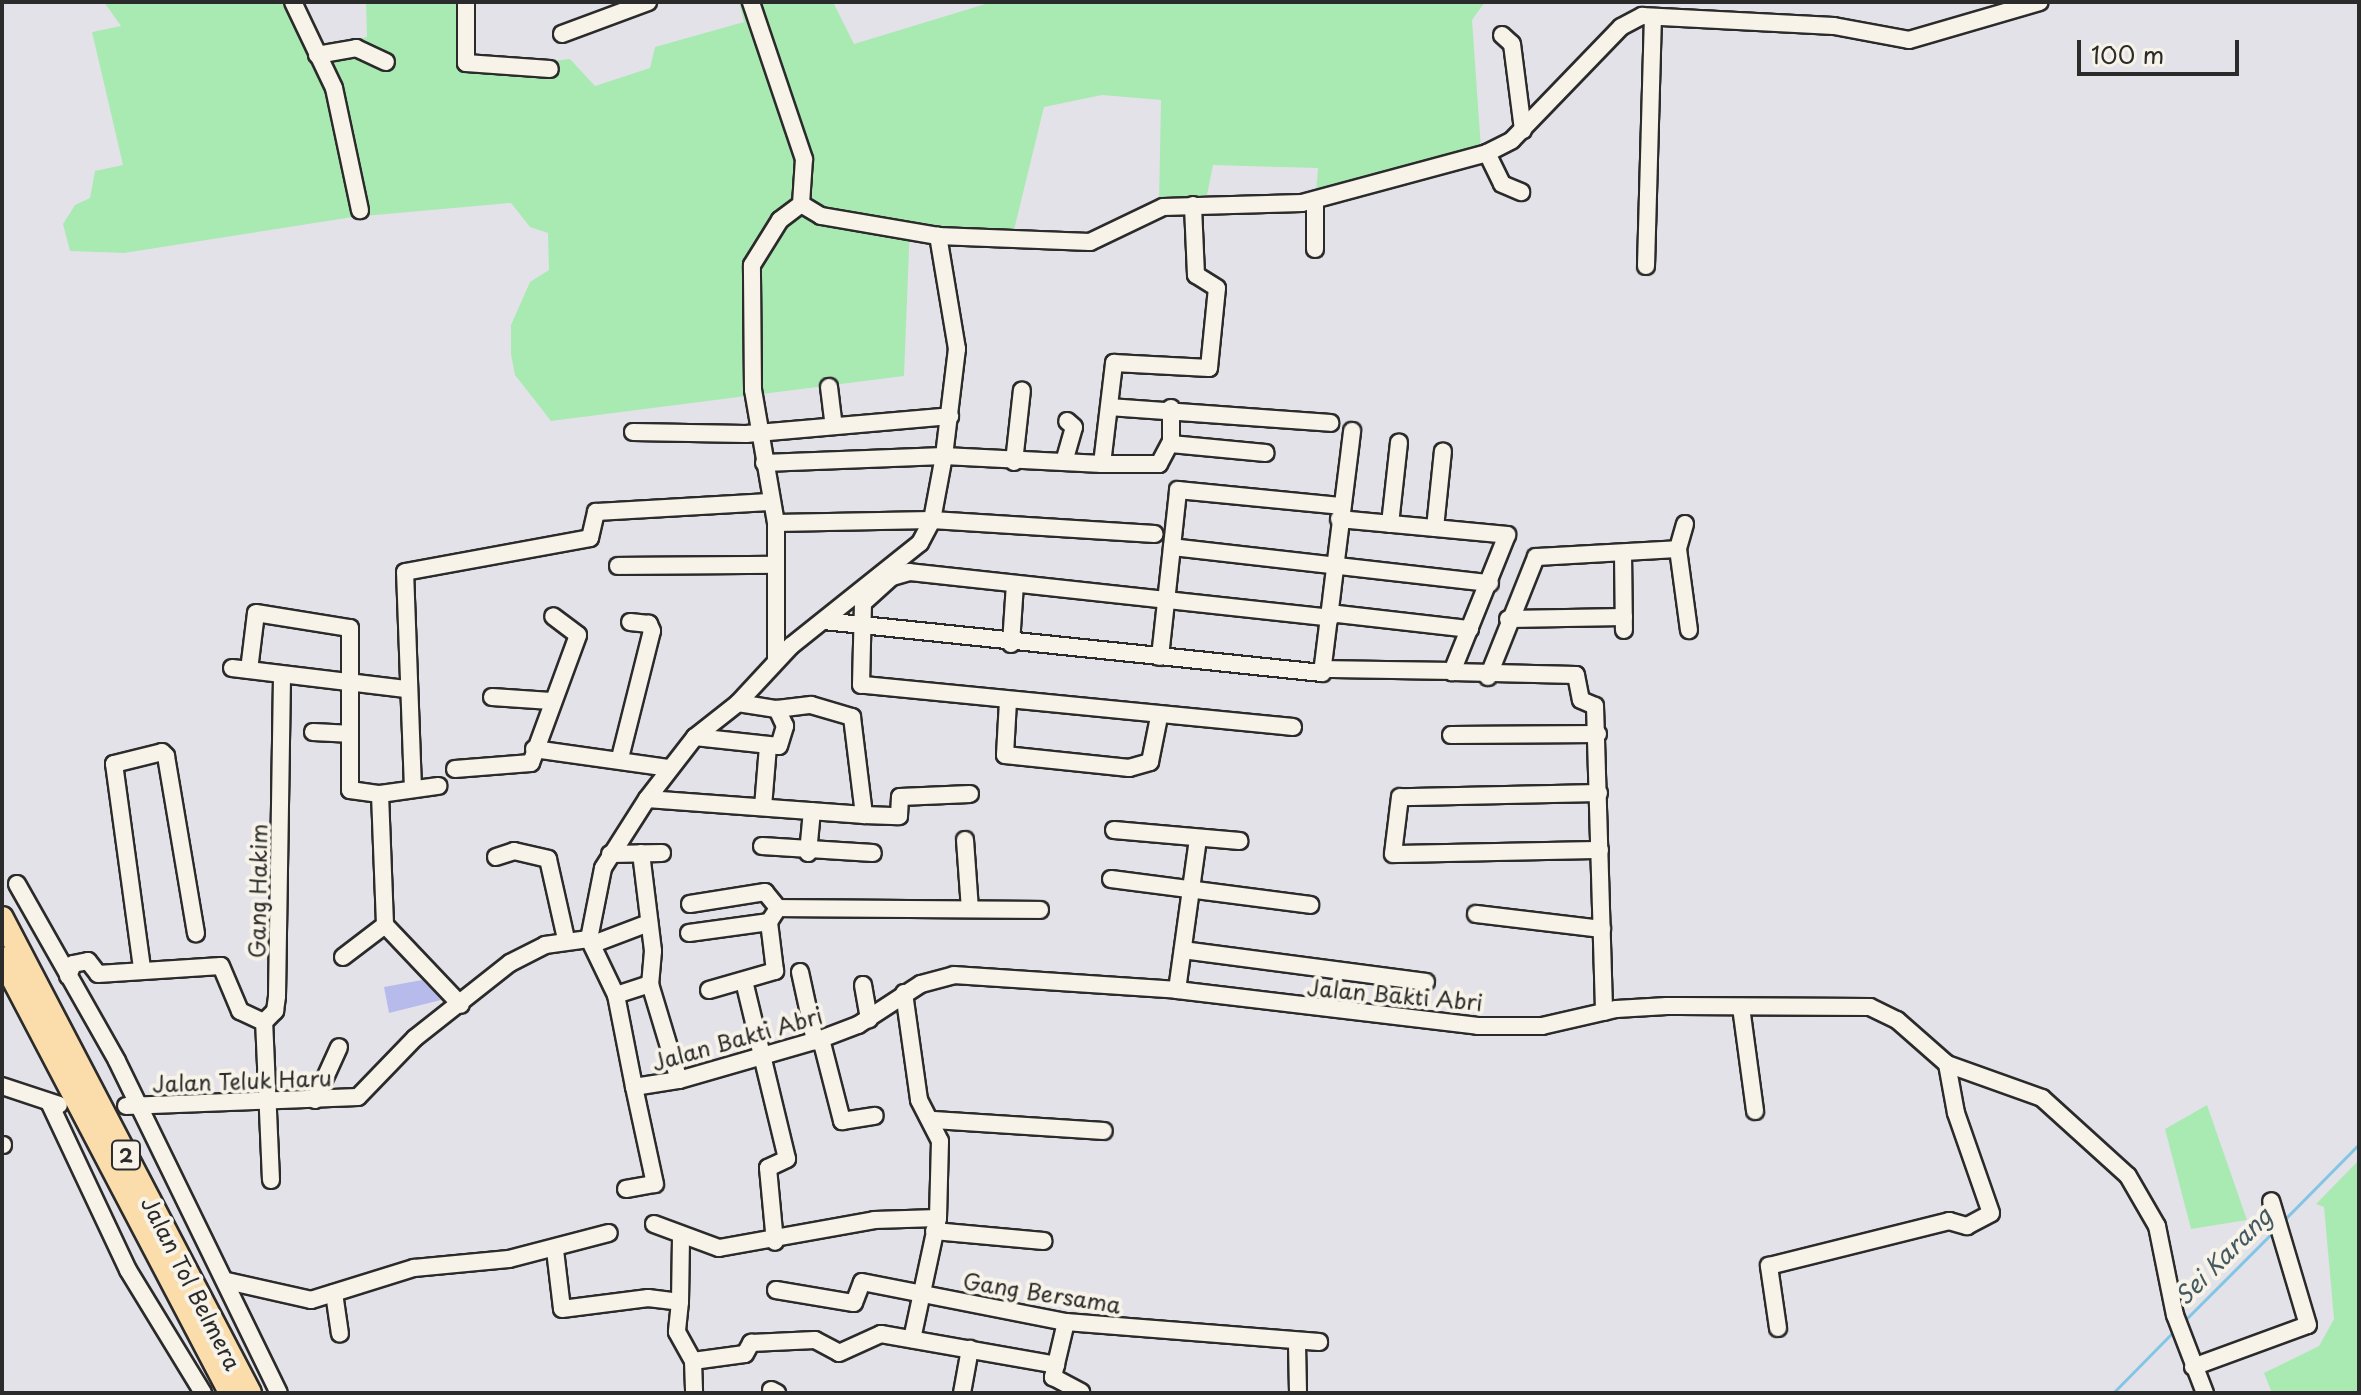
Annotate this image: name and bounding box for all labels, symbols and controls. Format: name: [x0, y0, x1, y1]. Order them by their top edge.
scale bar: [2081, 24, 2243, 74]
text: 100 m: [2091, 36, 2164, 72]
street label: Gang Hakim: [243, 824, 271, 958]
street label: Jalan Bakti Abri: [1305, 973, 1485, 1015]
street label: Jalan Bakti Abri: [647, 1001, 827, 1075]
street label: Jalan Teluk Haru: [151, 1064, 333, 1096]
road number: 2: [110, 1139, 142, 1171]
street label: Jalan Tol Belmera: [137, 1191, 247, 1375]
water label: Sei Karang: [2169, 1202, 2277, 1310]
street label: Gang Bersama: [961, 1267, 1123, 1317]

